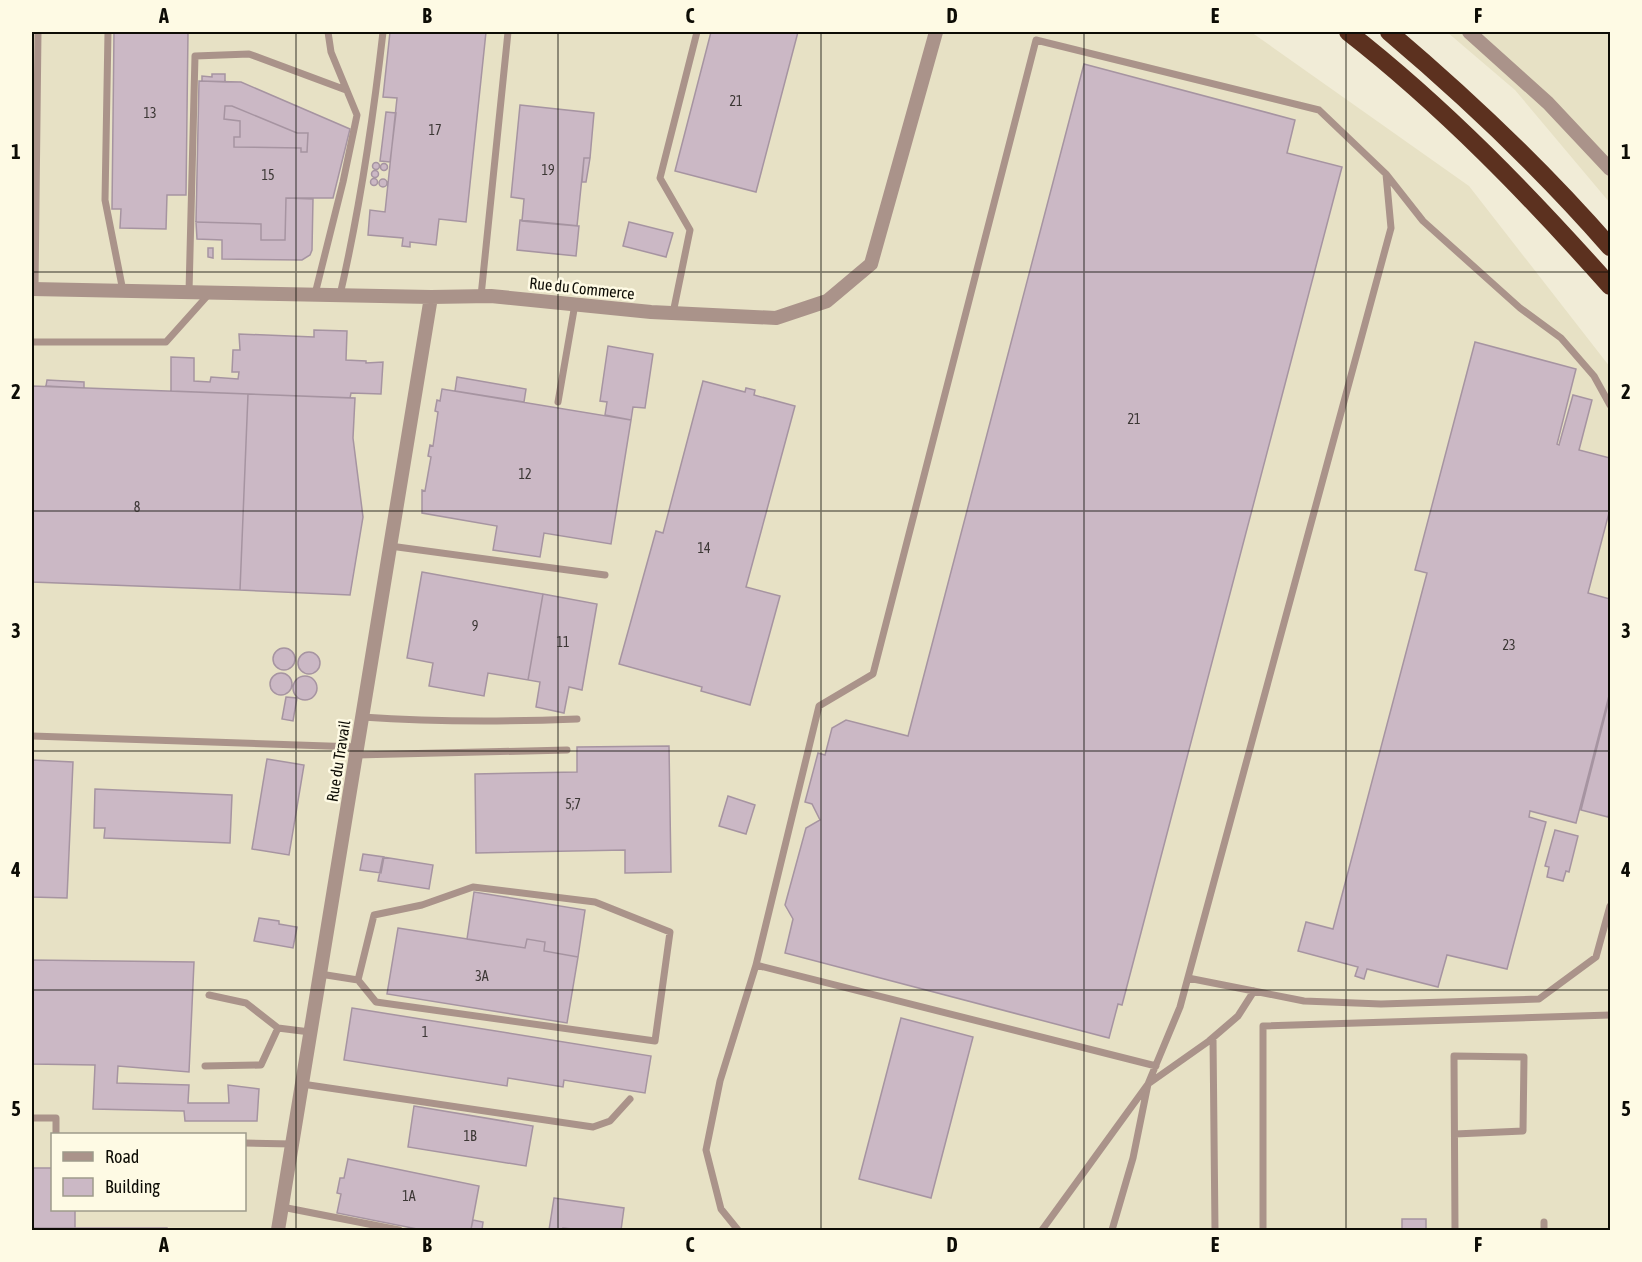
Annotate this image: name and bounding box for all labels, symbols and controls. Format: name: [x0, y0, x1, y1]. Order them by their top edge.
text: A: [158, 4, 169, 27]
text: B: [422, 4, 432, 27]
text: C: [686, 4, 695, 27]
text: D: [946, 4, 958, 27]
text: E: [1211, 4, 1220, 27]
text: F: [1474, 4, 1482, 27]
house number: 21: [729, 93, 743, 109]
house number: 13: [143, 105, 157, 121]
house number: 17: [428, 122, 442, 138]
text: 1: [11, 140, 21, 163]
text: 1: [1621, 140, 1631, 163]
house number: 19: [541, 162, 555, 178]
house number: 15: [261, 167, 275, 183]
street label: Rue du Commerce: [529, 274, 635, 302]
text: 2: [11, 380, 21, 403]
text: 2: [1621, 380, 1631, 403]
house number: 21: [1127, 411, 1141, 427]
house number: 12: [518, 466, 532, 482]
house number: 8: [134, 499, 141, 515]
house number: 14: [697, 540, 711, 556]
house number: 9: [472, 618, 478, 634]
text: 3: [11, 619, 21, 642]
text: 3: [1621, 619, 1631, 642]
house number: 11: [556, 634, 570, 650]
house number: 23: [1502, 637, 1516, 653]
street label: Rue du Travail: [323, 718, 353, 803]
house number: 5;7: [565, 796, 581, 812]
text: 4: [10, 858, 21, 881]
text: 4: [1620, 858, 1631, 881]
house number: 3A: [475, 968, 489, 984]
house number: 1: [422, 1024, 428, 1040]
text: 5: [11, 1097, 21, 1120]
text: 5: [1621, 1097, 1631, 1120]
house number: 1B: [463, 1128, 477, 1144]
legend: [51, 1133, 246, 1211]
text: Road: [105, 1146, 139, 1167]
text: Building: [105, 1176, 160, 1197]
house number: 1A: [402, 1188, 416, 1204]
text: A: [158, 1233, 169, 1256]
text: B: [422, 1233, 432, 1256]
text: C: [686, 1233, 695, 1256]
text: D: [946, 1233, 958, 1256]
text: E: [1211, 1233, 1220, 1256]
text: F: [1474, 1233, 1482, 1256]

